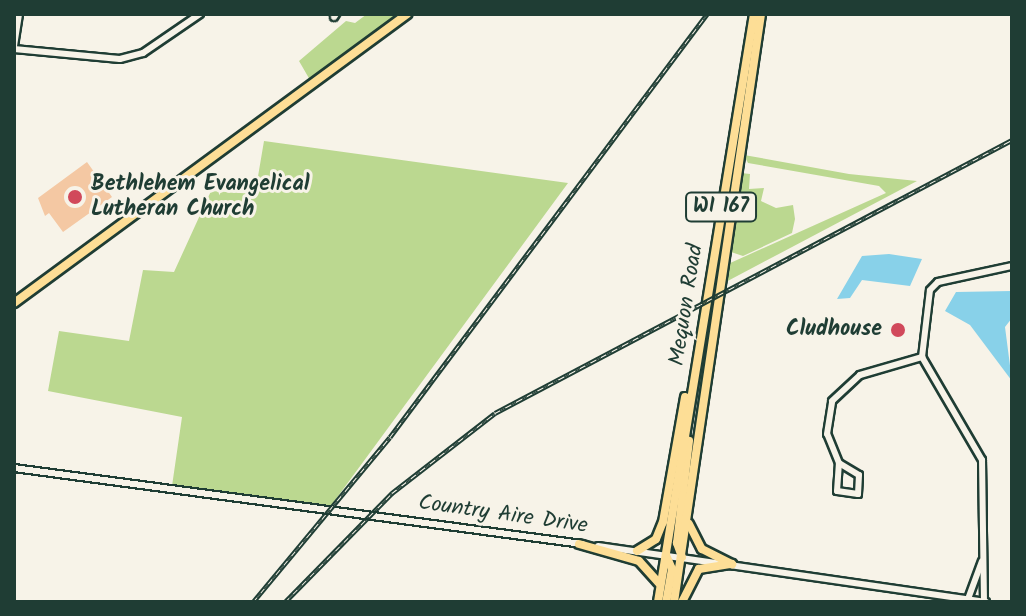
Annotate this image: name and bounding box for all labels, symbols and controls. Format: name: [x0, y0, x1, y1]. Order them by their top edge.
place label: Bethlehem Evangelical Lutheran Church: [91, 171, 310, 222]
marker: Bethlehem Evangelical Lutheran Church: [66, 188, 84, 206]
road number: WI 167: [685, 191, 757, 223]
street label: Mequon Road: [664, 242, 710, 368]
place label: Cludhouse: [786, 317, 882, 343]
marker: Cludhouse: [889, 321, 907, 339]
street label: Country Aire Drive: [417, 490, 589, 540]

